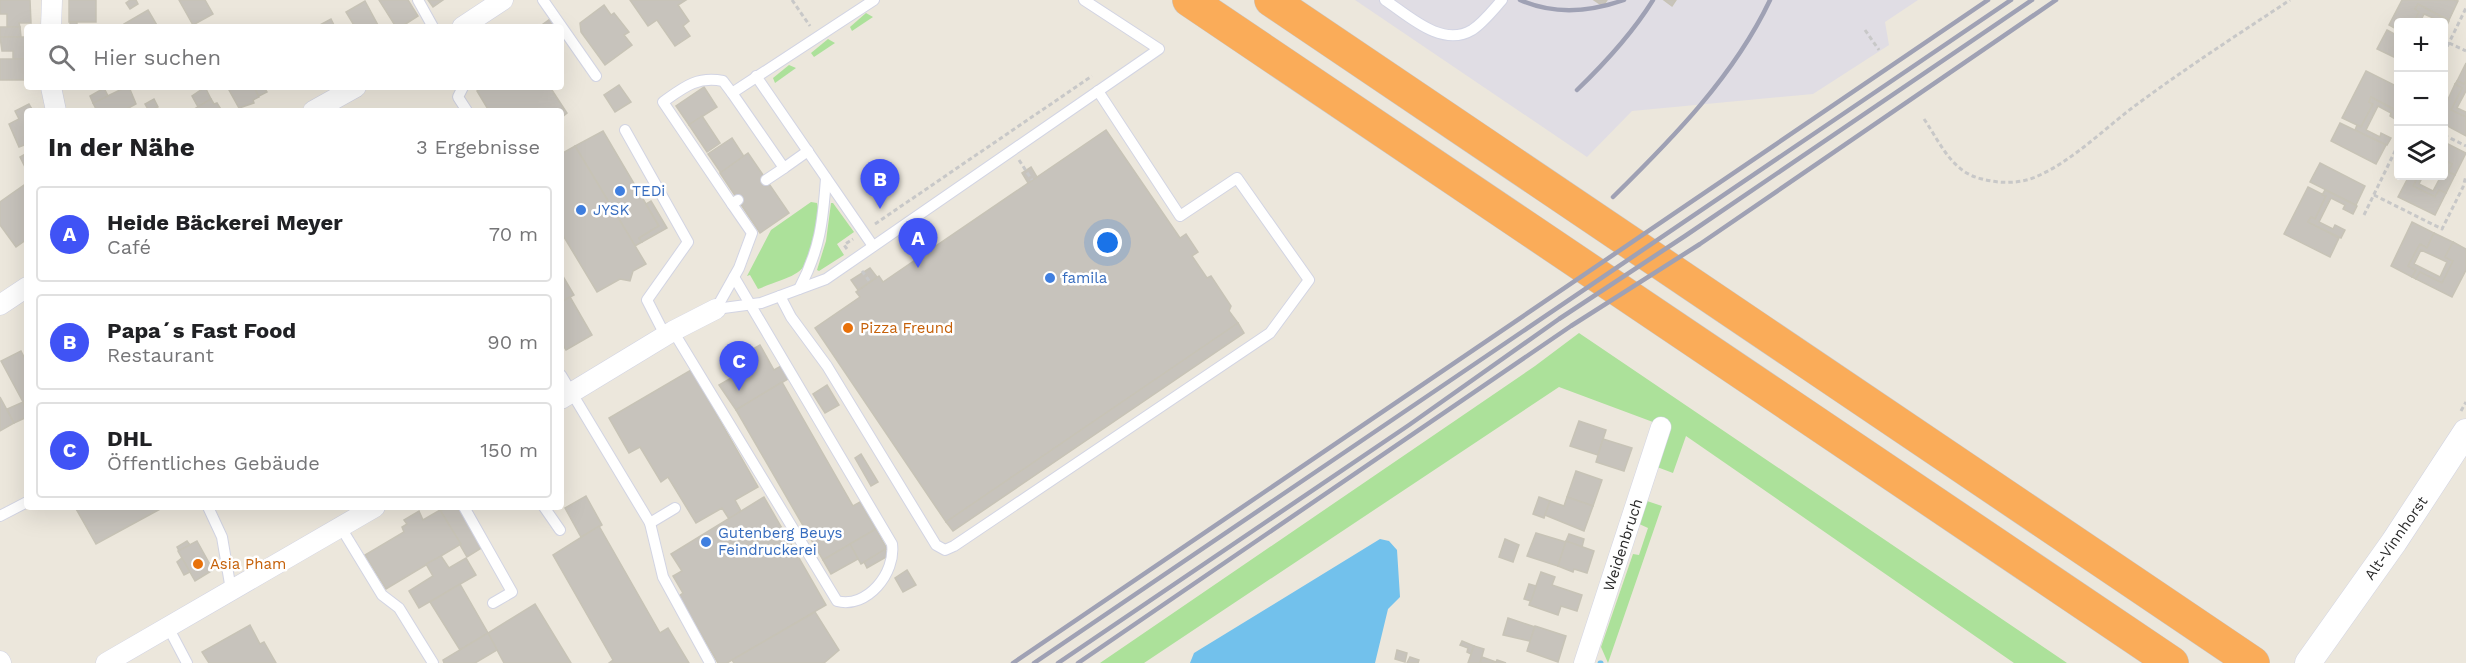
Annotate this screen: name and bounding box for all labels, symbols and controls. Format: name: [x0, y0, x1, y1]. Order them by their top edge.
map controls: [2394, 18, 2448, 180]
button: +: [2394, 18, 2448, 72]
search box: [24, 24, 564, 90]
icon: search: [45, 41, 78, 74]
text: Hier suchen: [93, 45, 221, 70]
button: −: [2394, 72, 2448, 126]
button: layers: [2394, 126, 2448, 180]
text: In der Nähe: [48, 132, 195, 162]
text: 3 Ergebnisse: [416, 135, 540, 159]
pin: B: [860, 160, 900, 209]
place label: TEDi: [632, 182, 665, 200]
marker: TEDi: [613, 184, 627, 198]
place label: JYSK: [593, 201, 629, 219]
marker: JYSK: [574, 203, 588, 217]
text: Heide Bäckerei Meyer: [107, 210, 343, 235]
pin: A: [898, 218, 938, 268]
text: A: [63, 222, 76, 246]
text: 70 m: [489, 222, 538, 246]
your location: [1093, 228, 1122, 257]
text: Café: [107, 235, 151, 259]
place label: famila: [1062, 269, 1108, 287]
marker: famila: [1043, 271, 1057, 285]
text: Papa´s Fast Food: [107, 318, 296, 343]
place label: Pizza Freund: [860, 319, 953, 337]
marker: Pizza Freund: [841, 321, 855, 335]
text: B: [63, 330, 76, 354]
text: 90 m: [487, 330, 538, 354]
pin: C: [720, 342, 758, 391]
text: Restaurant: [107, 343, 214, 367]
text: DHL: [107, 426, 152, 451]
text: C: [63, 438, 76, 462]
text: 150 m: [480, 438, 538, 462]
text: Öffentliches Gebäude: [107, 451, 320, 475]
street label: Alt-Vinnhorst: [2361, 492, 2432, 583]
street label: Weidenbruch: [1600, 496, 1646, 594]
place label: Gutenberg Beuys Feindruckerei: [718, 524, 842, 559]
marker: Gutenberg Beuys Feindruckerei: [699, 535, 713, 549]
place label: Asia Pham: [210, 555, 286, 573]
marker: Asia Pham: [191, 557, 205, 571]

